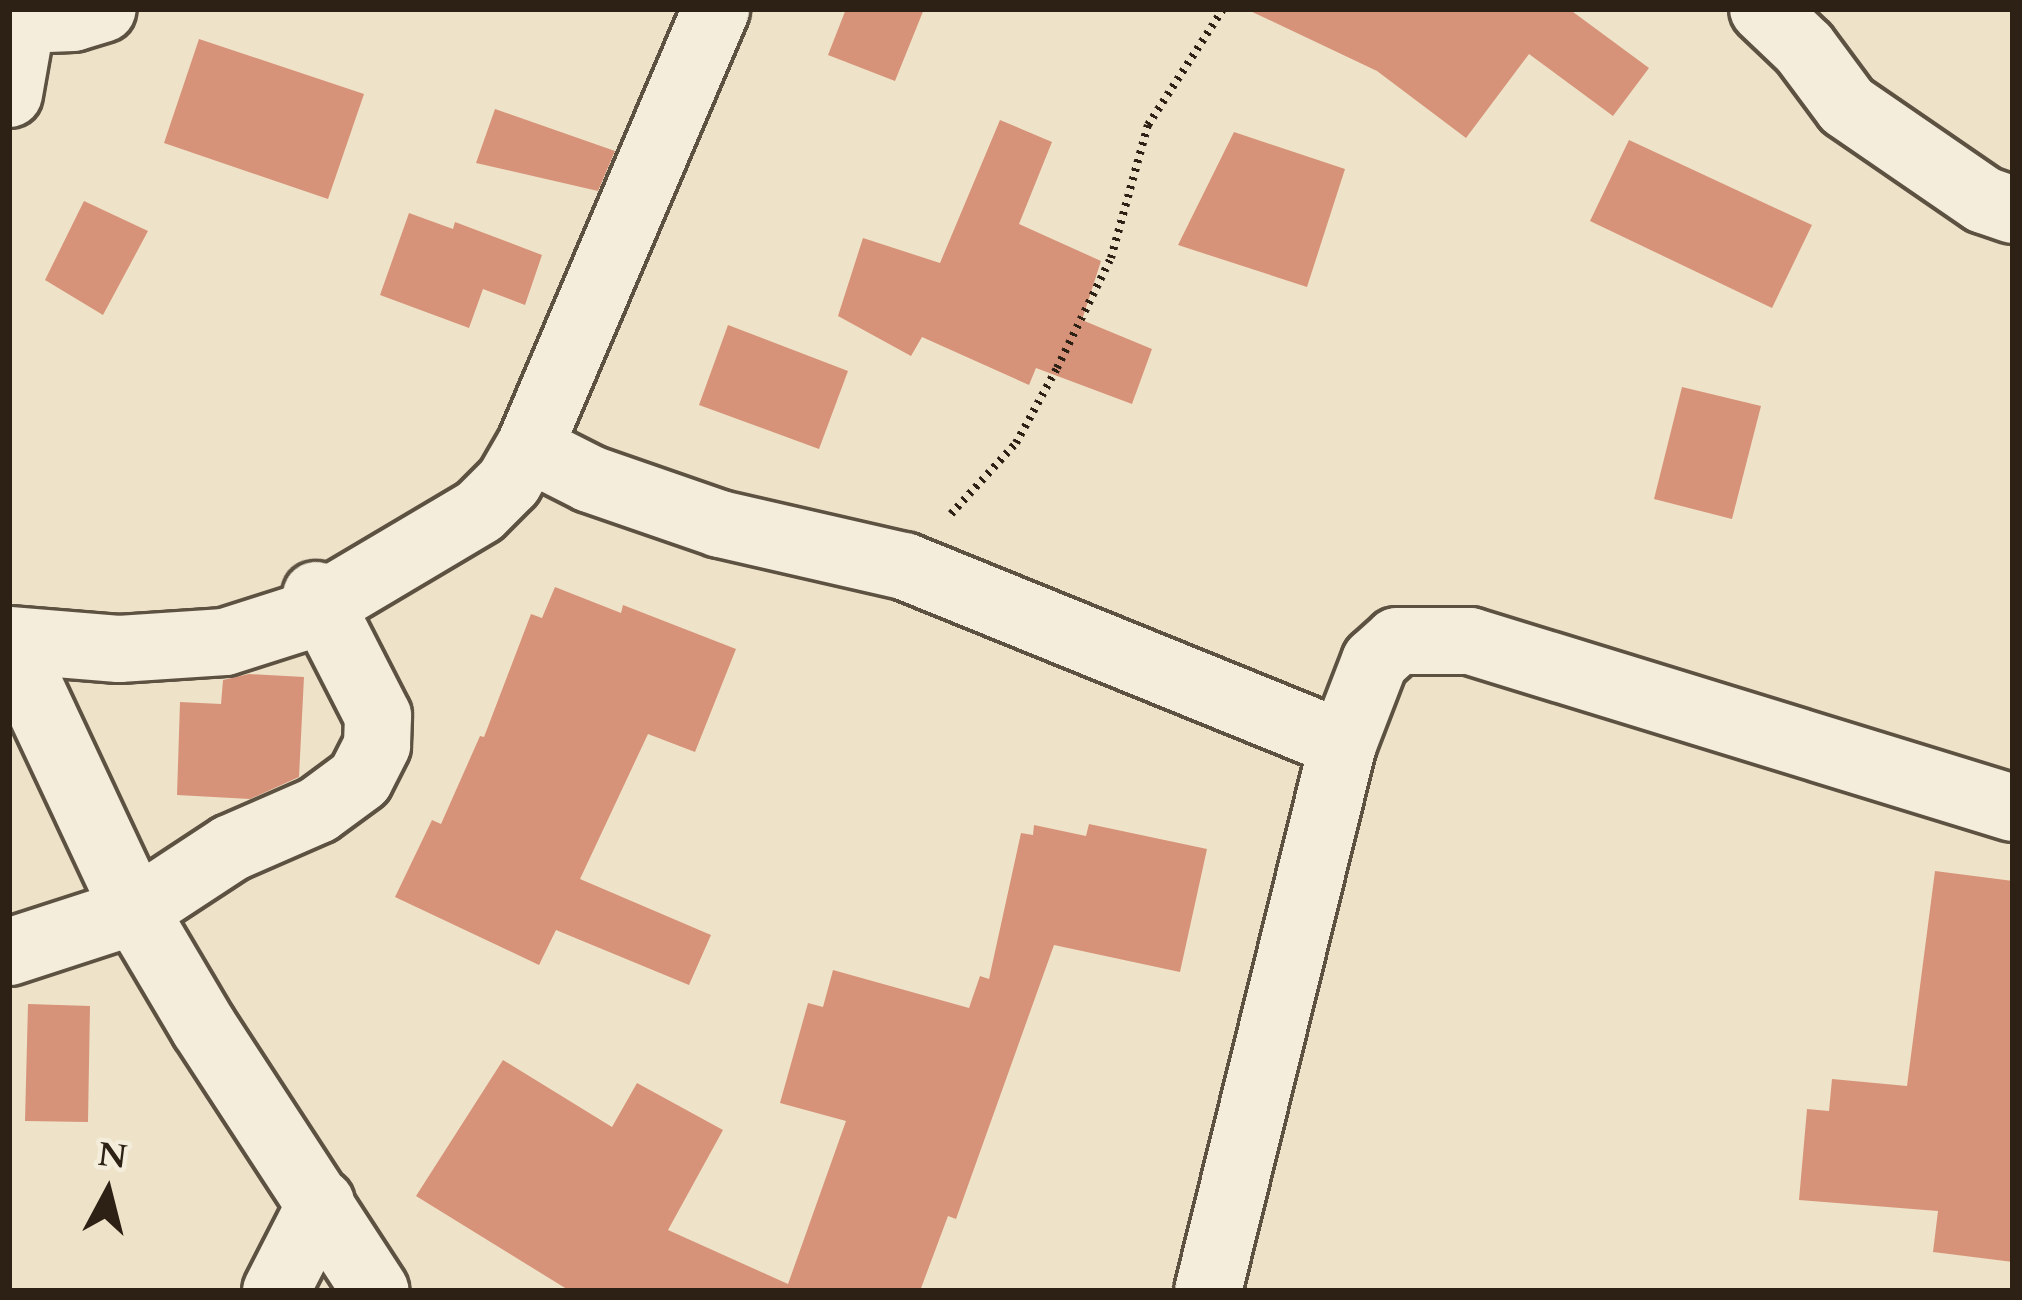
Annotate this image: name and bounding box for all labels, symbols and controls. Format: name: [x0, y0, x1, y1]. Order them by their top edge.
north arrow: [48, 1132, 168, 1252]
text: N: [95, 1132, 129, 1180]

